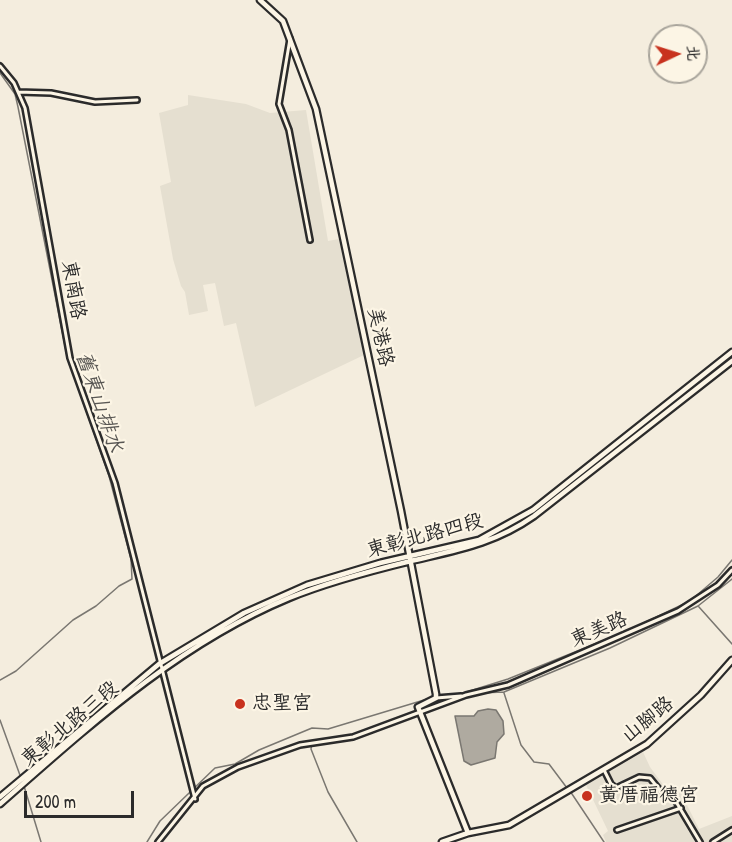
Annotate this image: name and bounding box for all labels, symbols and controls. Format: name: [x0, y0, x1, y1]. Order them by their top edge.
north arrow: [648, 24, 708, 84]
text: 北: [682, 44, 705, 62]
street label: 東南路: [56, 258, 90, 322]
street label: 美港路: [362, 305, 398, 369]
water label: 舊東山排水: [70, 348, 128, 456]
street label: 東彰北路四段: [364, 509, 486, 563]
street label: 東美路: [567, 607, 631, 653]
street label: 東彰北路三段: [16, 676, 124, 772]
place label: 忠聖宮: [252, 692, 312, 716]
street label: 山腳路: [617, 692, 679, 748]
marker: 忠聖宮: [233, 697, 247, 711]
scale bar: [27, 779, 136, 817]
place label: 黃厝福德宮: [599, 784, 699, 808]
text: 200 m: [35, 789, 76, 814]
marker: 黃厝福德宮: [580, 789, 594, 803]

